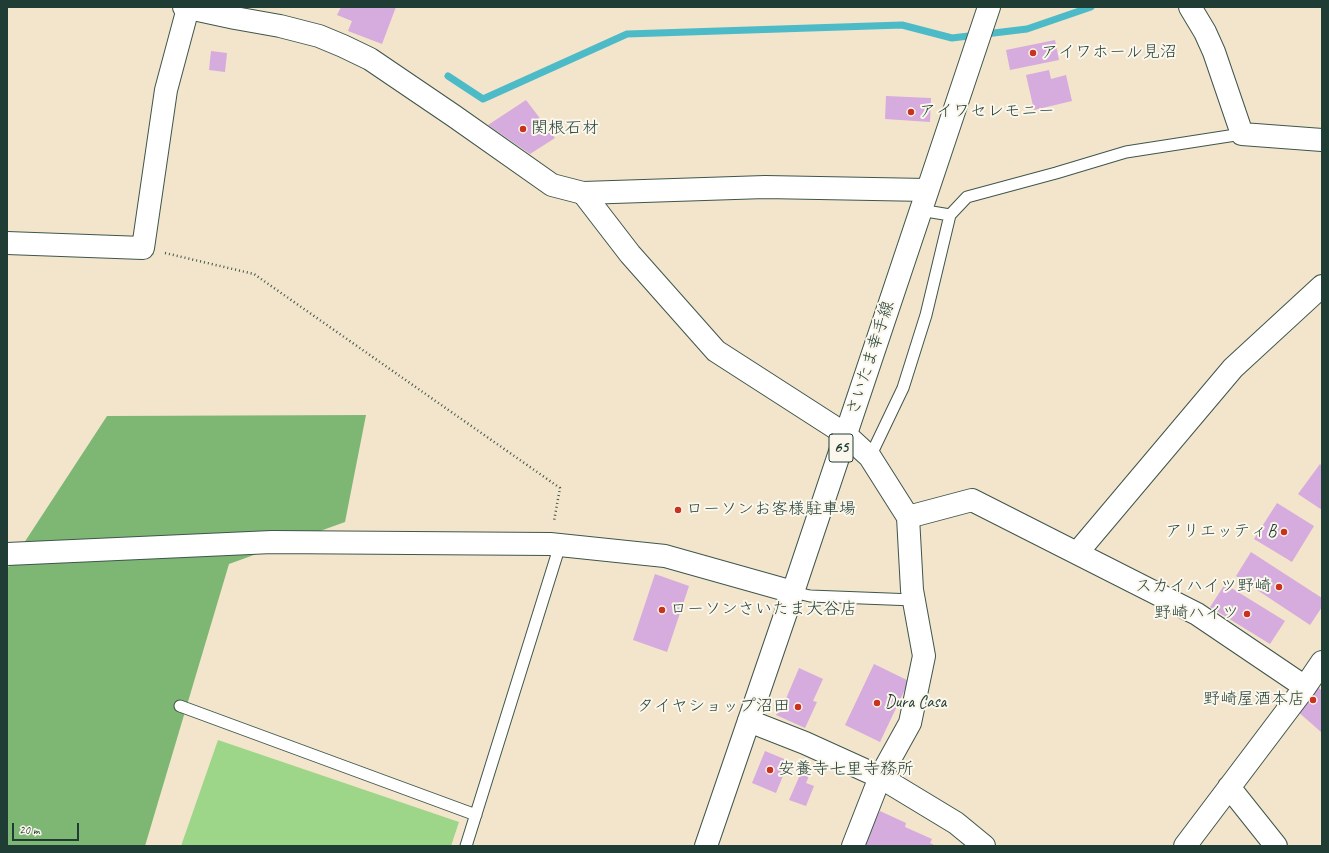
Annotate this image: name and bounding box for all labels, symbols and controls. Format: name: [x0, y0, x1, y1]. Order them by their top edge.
place label: アイワホール見沼: [1041, 43, 1177, 63]
marker: アイワホール見沼: [1028, 48, 1038, 58]
place label: アイワセレモニー: [919, 102, 1055, 122]
marker: アイワセレモニー: [906, 107, 916, 117]
place label: 関根石材: [531, 119, 599, 139]
marker: 関根石材: [518, 124, 528, 134]
street label: さいたま幸手線: [843, 298, 899, 418]
road number: 65: [829, 434, 853, 462]
place label: ローソンお客様駐車場: [686, 500, 856, 520]
marker: ローソンお客様駐車場: [673, 505, 683, 515]
place label: アリエッティB: [1165, 522, 1276, 542]
marker: アリエッティB: [1279, 527, 1289, 537]
place label: スカイハイツ野崎: [1135, 577, 1271, 597]
marker: スカイハイツ野崎: [1274, 582, 1284, 592]
place label: ローソンさいたま大谷店: [670, 600, 857, 620]
place label: 野崎ハイツ: [1154, 604, 1239, 624]
marker: ローソンさいたま大谷店: [657, 605, 667, 615]
marker: 野崎ハイツ: [1242, 609, 1252, 619]
place label: 野崎屋酒本店: [1203, 690, 1305, 710]
place label: Dura Casa: [885, 693, 946, 713]
marker: 野崎屋酒本店: [1308, 695, 1318, 705]
place label: タイヤショップ沼田: [637, 697, 790, 717]
marker: Dura Casa: [872, 698, 882, 708]
marker: タイヤショップ沼田: [793, 702, 803, 712]
place label: 安養寺七里寺務所: [778, 760, 914, 780]
marker: 安養寺七里寺務所: [765, 765, 775, 775]
scale bar: [14, 815, 81, 841]
text: 20 m: [19, 822, 39, 838]

